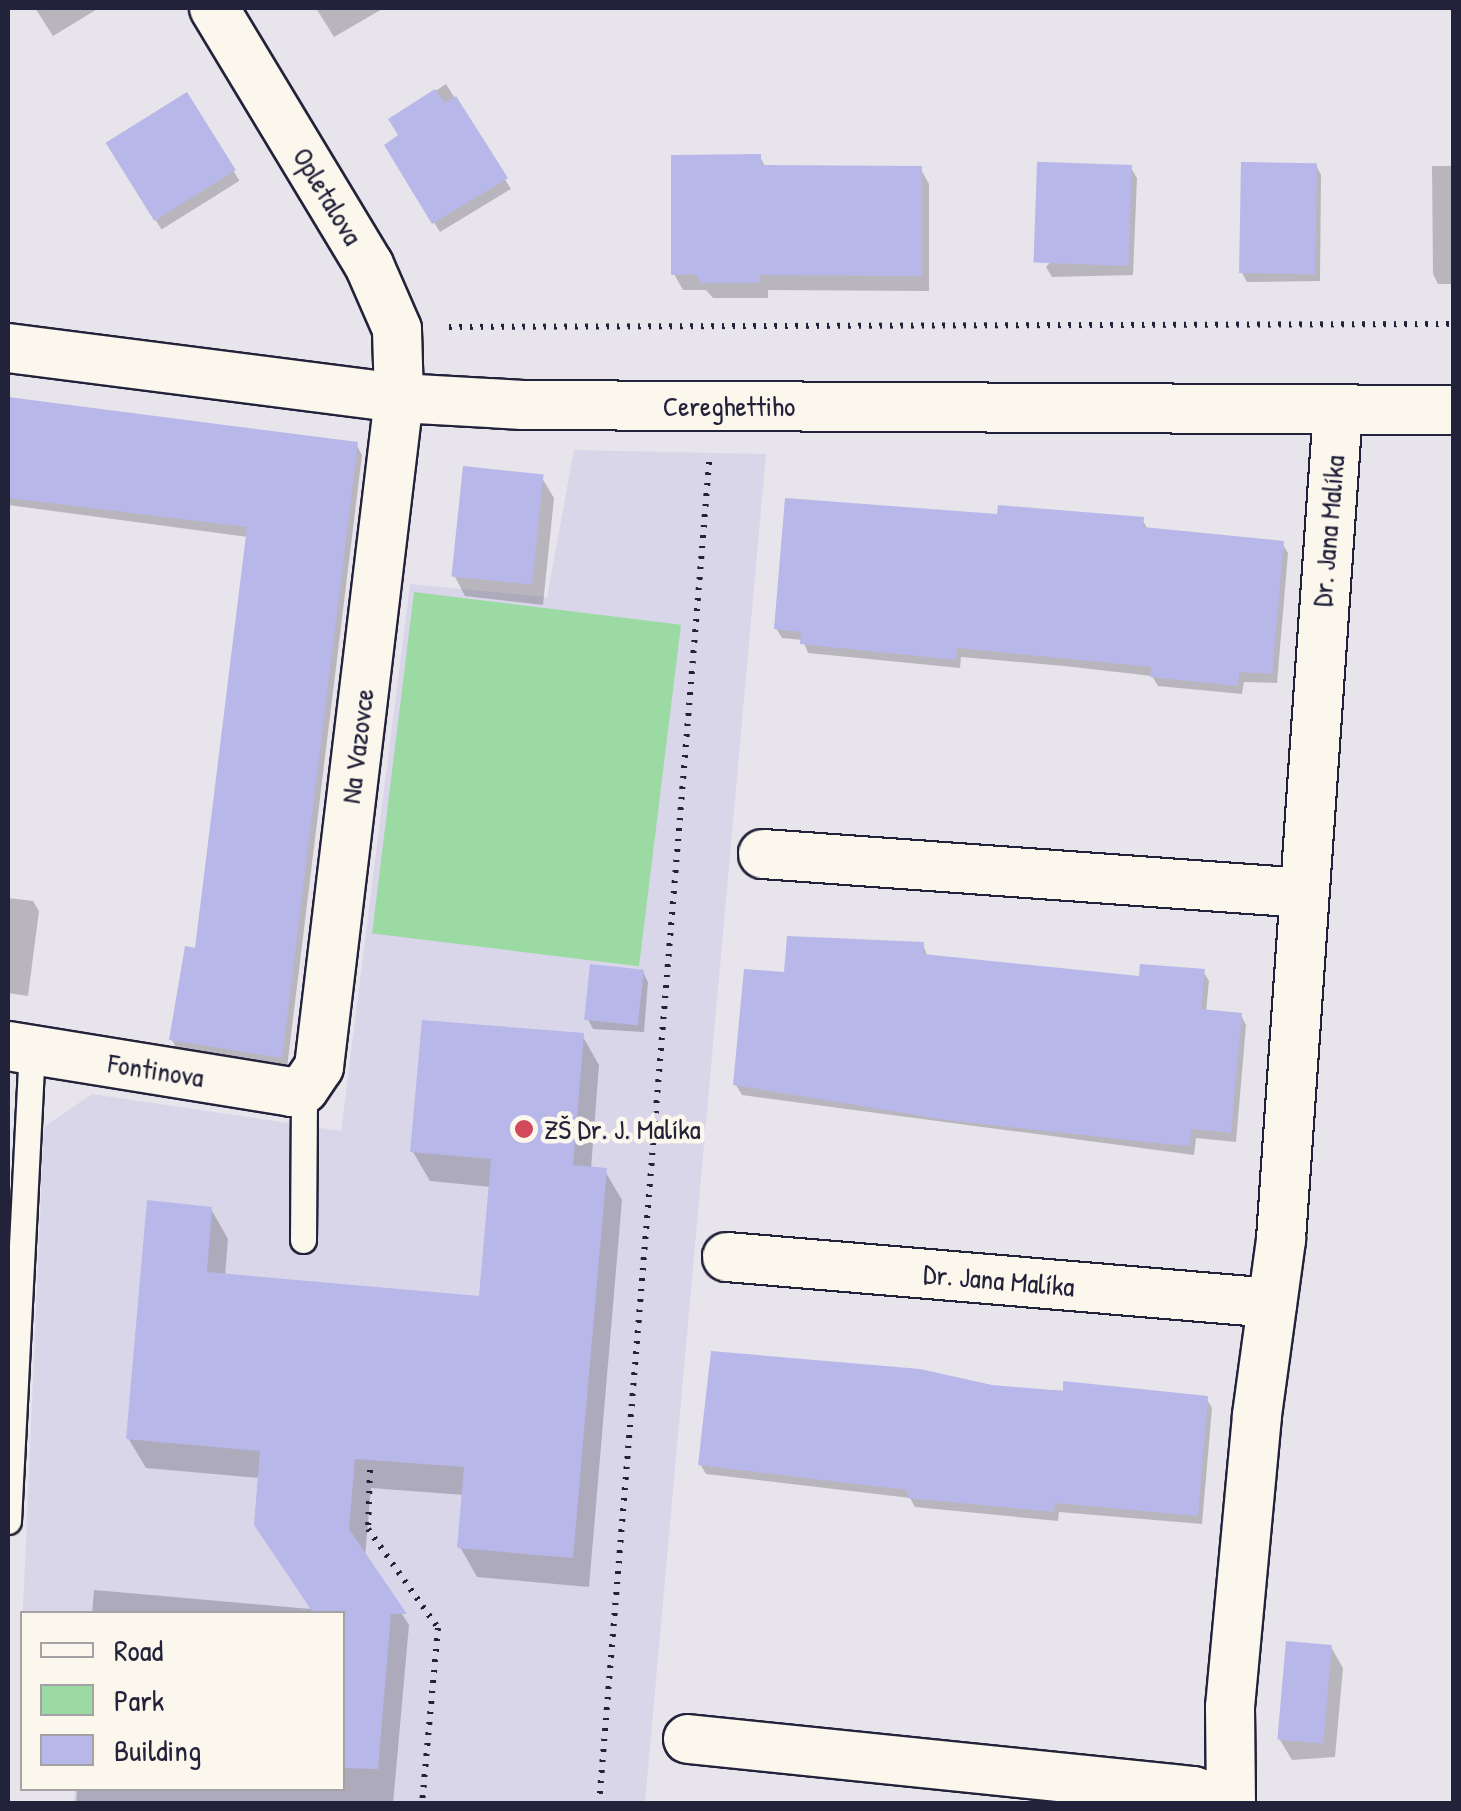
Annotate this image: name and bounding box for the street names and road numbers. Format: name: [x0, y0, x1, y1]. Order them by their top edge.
street label: Opletalova: [286, 141, 370, 251]
street label: Cereghettiho: [663, 389, 795, 423]
street label: Dr. Jana Malíka: [1305, 454, 1351, 608]
street label: Na Vazovce: [333, 687, 381, 805]
street label: Fontinova: [106, 1046, 206, 1094]
street label: Dr. Jana Malíka: [922, 1257, 1076, 1303]

